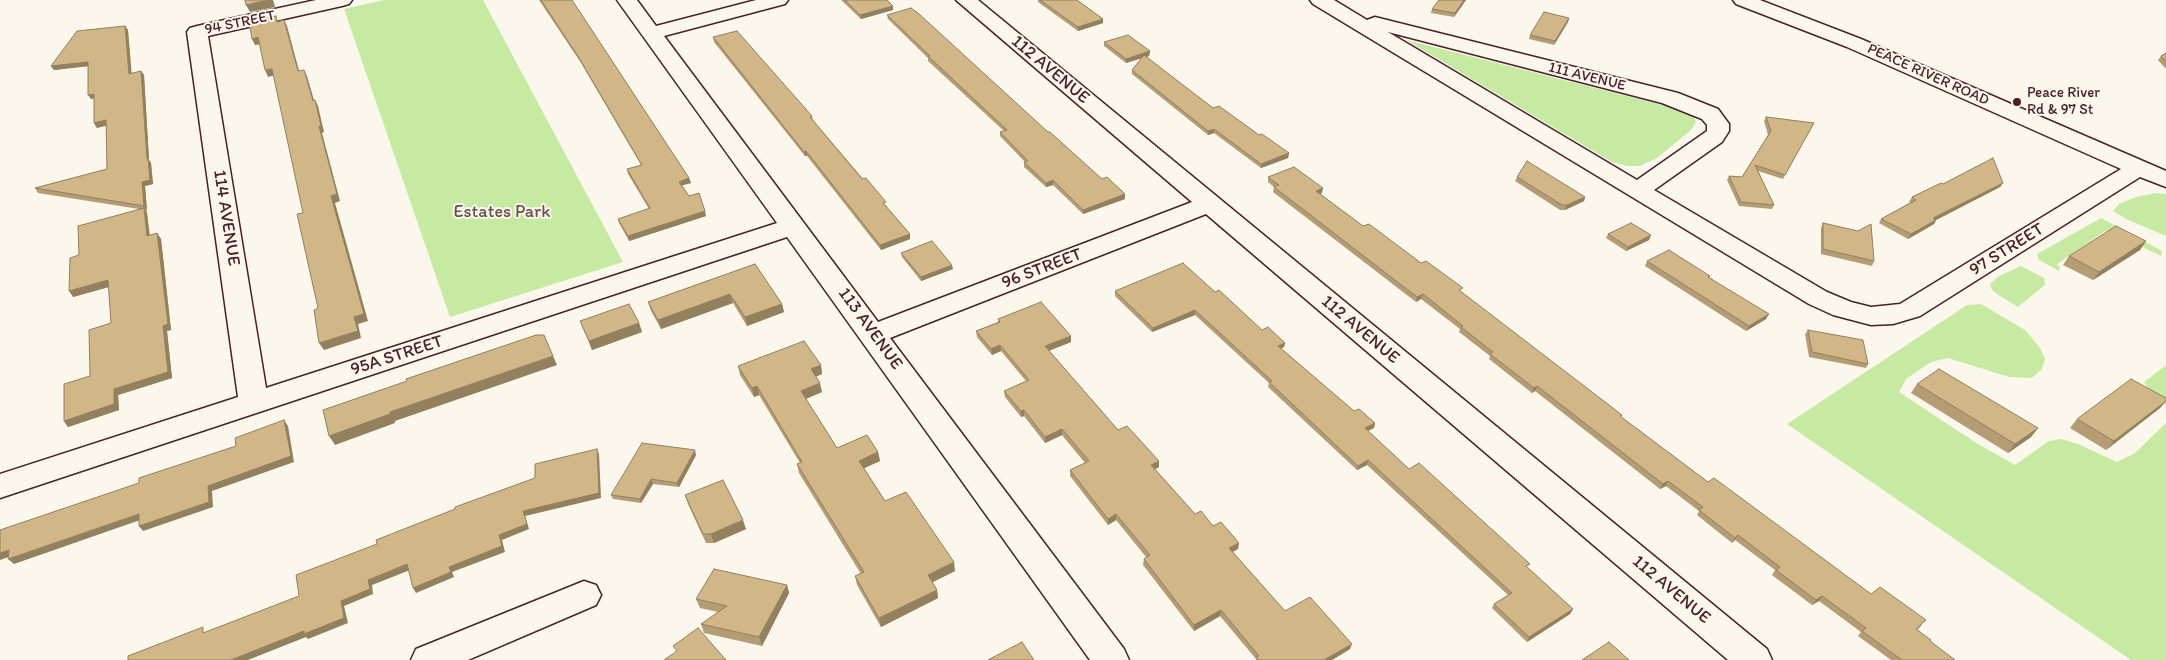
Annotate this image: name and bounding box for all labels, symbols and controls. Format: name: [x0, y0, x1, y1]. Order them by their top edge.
street label: 94 STREET: [203, 7, 277, 39]
street label: 112 AVENUE: [1006, 31, 1094, 109]
street label: PEACE RIVER ROAD: [1864, 40, 1992, 110]
street label: 111 AVENUE: [1547, 59, 1627, 95]
place label: Peace River Rd & 97 St: [2027, 84, 2100, 119]
marker: Peace River Rd & 97 St: [2011, 96, 2023, 108]
street label: 114 AVENUE: [208, 168, 244, 268]
park label: Estates Park: [454, 201, 550, 223]
street label: 97 STREET: [1966, 219, 2048, 281]
street label: 96 STREET: [999, 244, 1085, 294]
street label: 113 AVENUE: [833, 284, 907, 374]
street label: 112 AVENUE: [1316, 291, 1404, 369]
street label: 95A STREET: [348, 331, 446, 381]
street label: 112 AVENUE: [1627, 551, 1715, 629]

